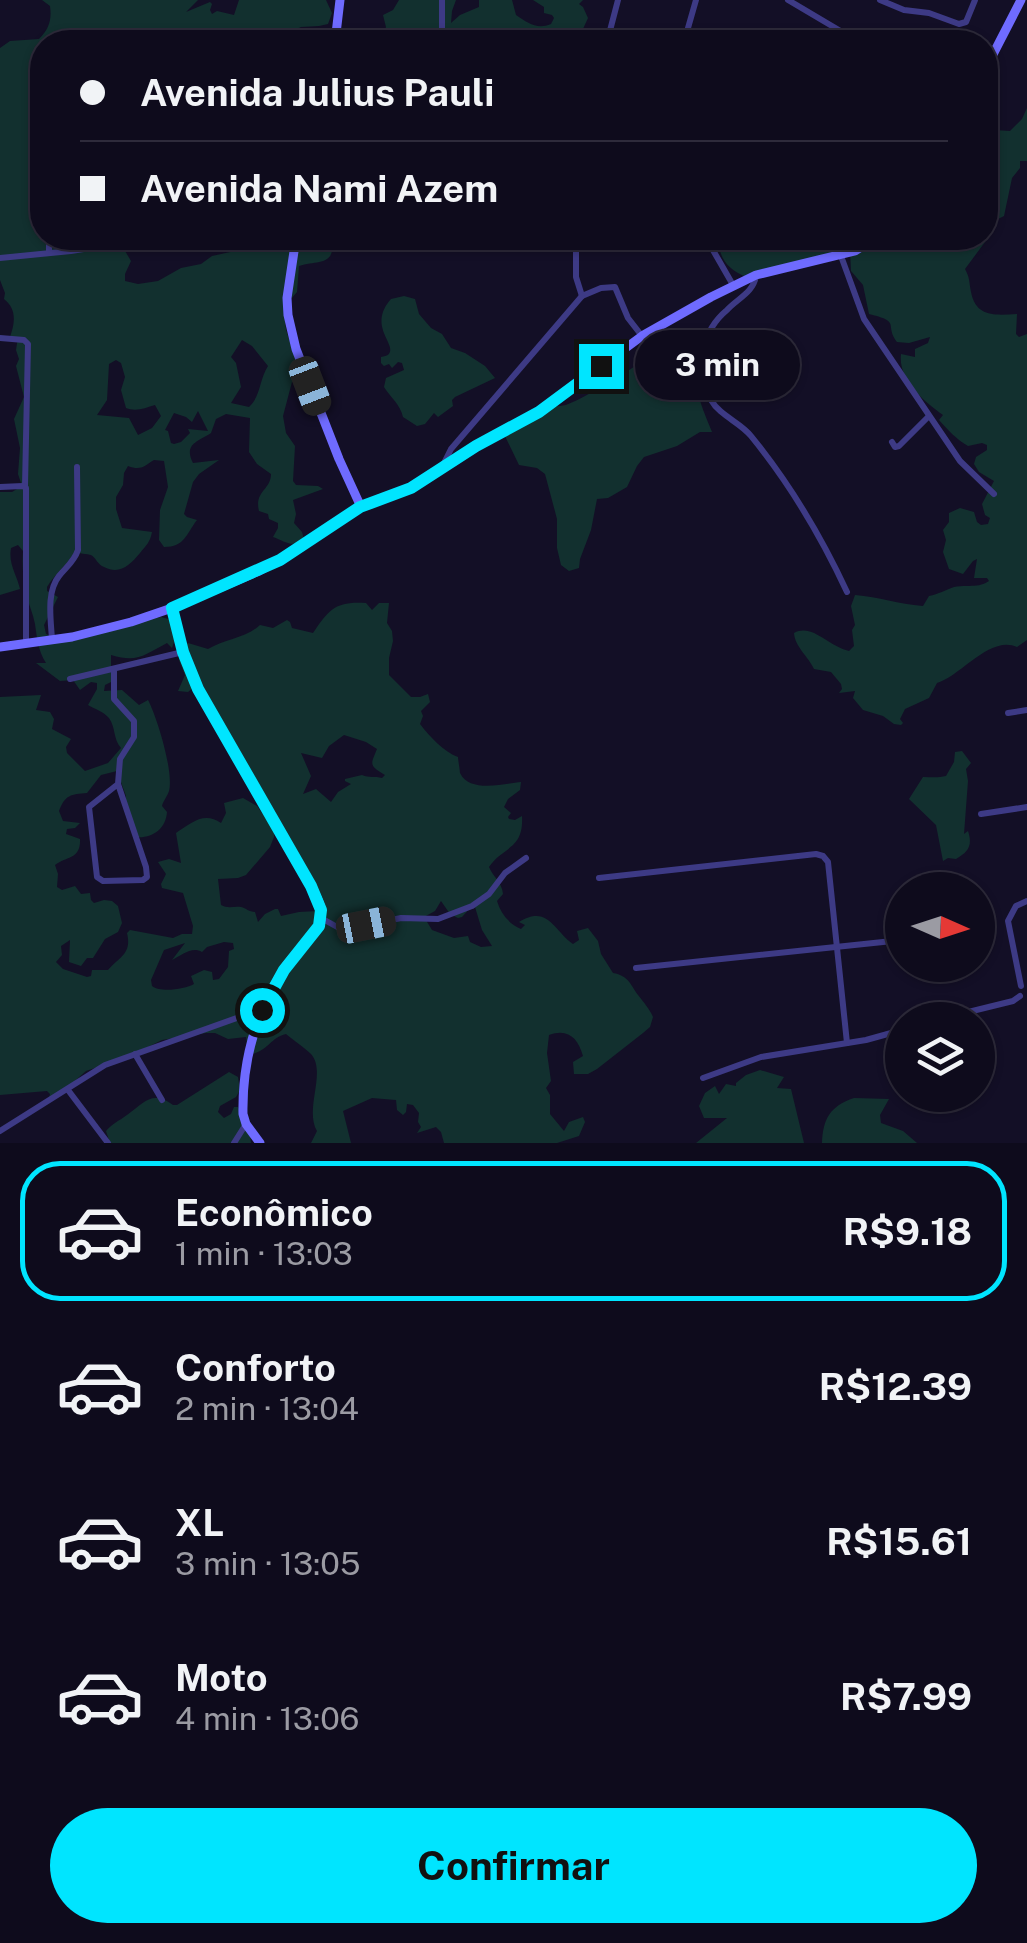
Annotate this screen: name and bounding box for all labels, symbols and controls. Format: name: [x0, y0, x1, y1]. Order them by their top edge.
text: Avenida Julius Pauli: [140, 70, 494, 115]
text: Avenida Nami Azem: [140, 166, 498, 211]
callout: 3 min: [636, 331, 801, 401]
route end: [579, 344, 624, 389]
text: 3 min: [675, 346, 760, 383]
car: [285, 353, 335, 419]
north arrow: [885, 872, 995, 982]
map controls: [885, 872, 995, 1112]
car: [334, 905, 398, 945]
route start: [240, 988, 285, 1033]
button: layers: [885, 1002, 995, 1112]
icon: car: [55, 1186, 145, 1276]
text: Econômico: [175, 1190, 373, 1235]
text: R$9.18: [843, 1209, 972, 1254]
text: 1 min · 13:03: [175, 1235, 353, 1272]
icon: car: [55, 1341, 145, 1431]
text: Conforto: [175, 1345, 336, 1390]
text: R$12.39: [819, 1364, 972, 1409]
text: 2 min · 13:04: [175, 1390, 359, 1427]
icon: car: [55, 1496, 145, 1586]
text: XL: [175, 1500, 224, 1545]
text: R$15.61: [826, 1519, 972, 1564]
text: 3 min · 13:05: [175, 1545, 360, 1582]
icon: car: [55, 1651, 145, 1741]
text: Moto: [175, 1655, 268, 1700]
text: R$7.99: [840, 1674, 972, 1719]
text: 4 min · 13:06: [175, 1700, 360, 1737]
button: Confirmar: [50, 1808, 977, 1923]

